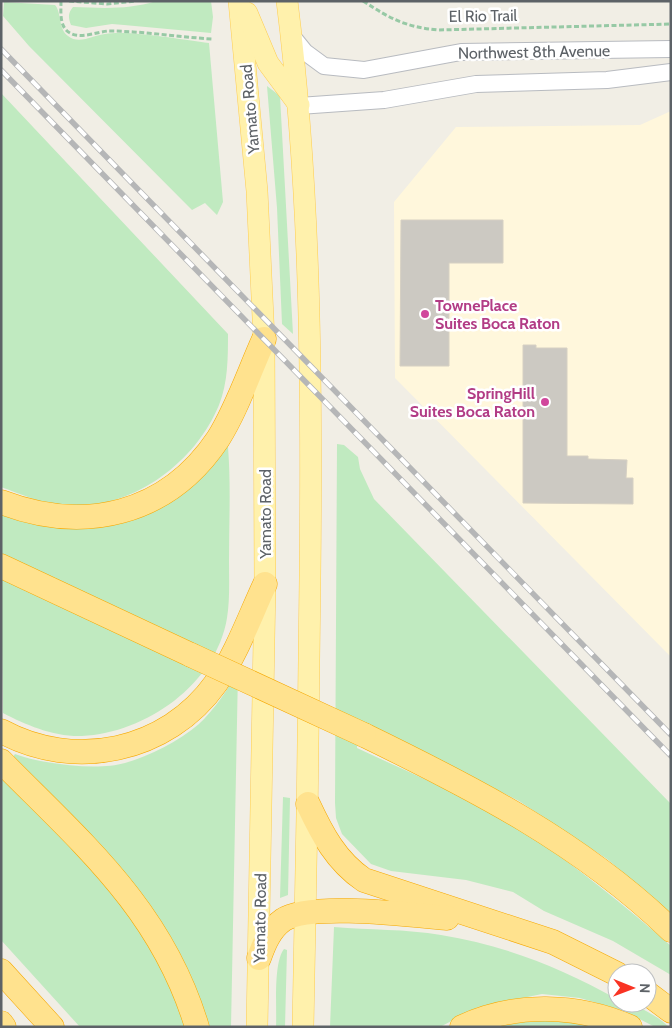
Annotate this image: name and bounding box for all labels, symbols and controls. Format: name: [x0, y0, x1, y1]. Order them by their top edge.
street label: El Rio Trail: [449, 6, 518, 26]
street label: Northwest 8th Avenue: [458, 41, 610, 63]
street label: Yamato Road: [237, 64, 263, 155]
place label: TownePlace Suites Boca Raton: [435, 296, 560, 333]
marker: TownePlace Suites Boca Raton: [419, 308, 431, 320]
place label: SpringHill Suites Boca Raton: [410, 384, 535, 421]
marker: SpringHill Suites Boca Raton: [539, 396, 551, 408]
street label: Yamato Road: [256, 469, 275, 560]
street label: Yamato Road: [250, 873, 270, 964]
north arrow: [607, 963, 657, 1013]
text: N: [636, 983, 654, 993]

